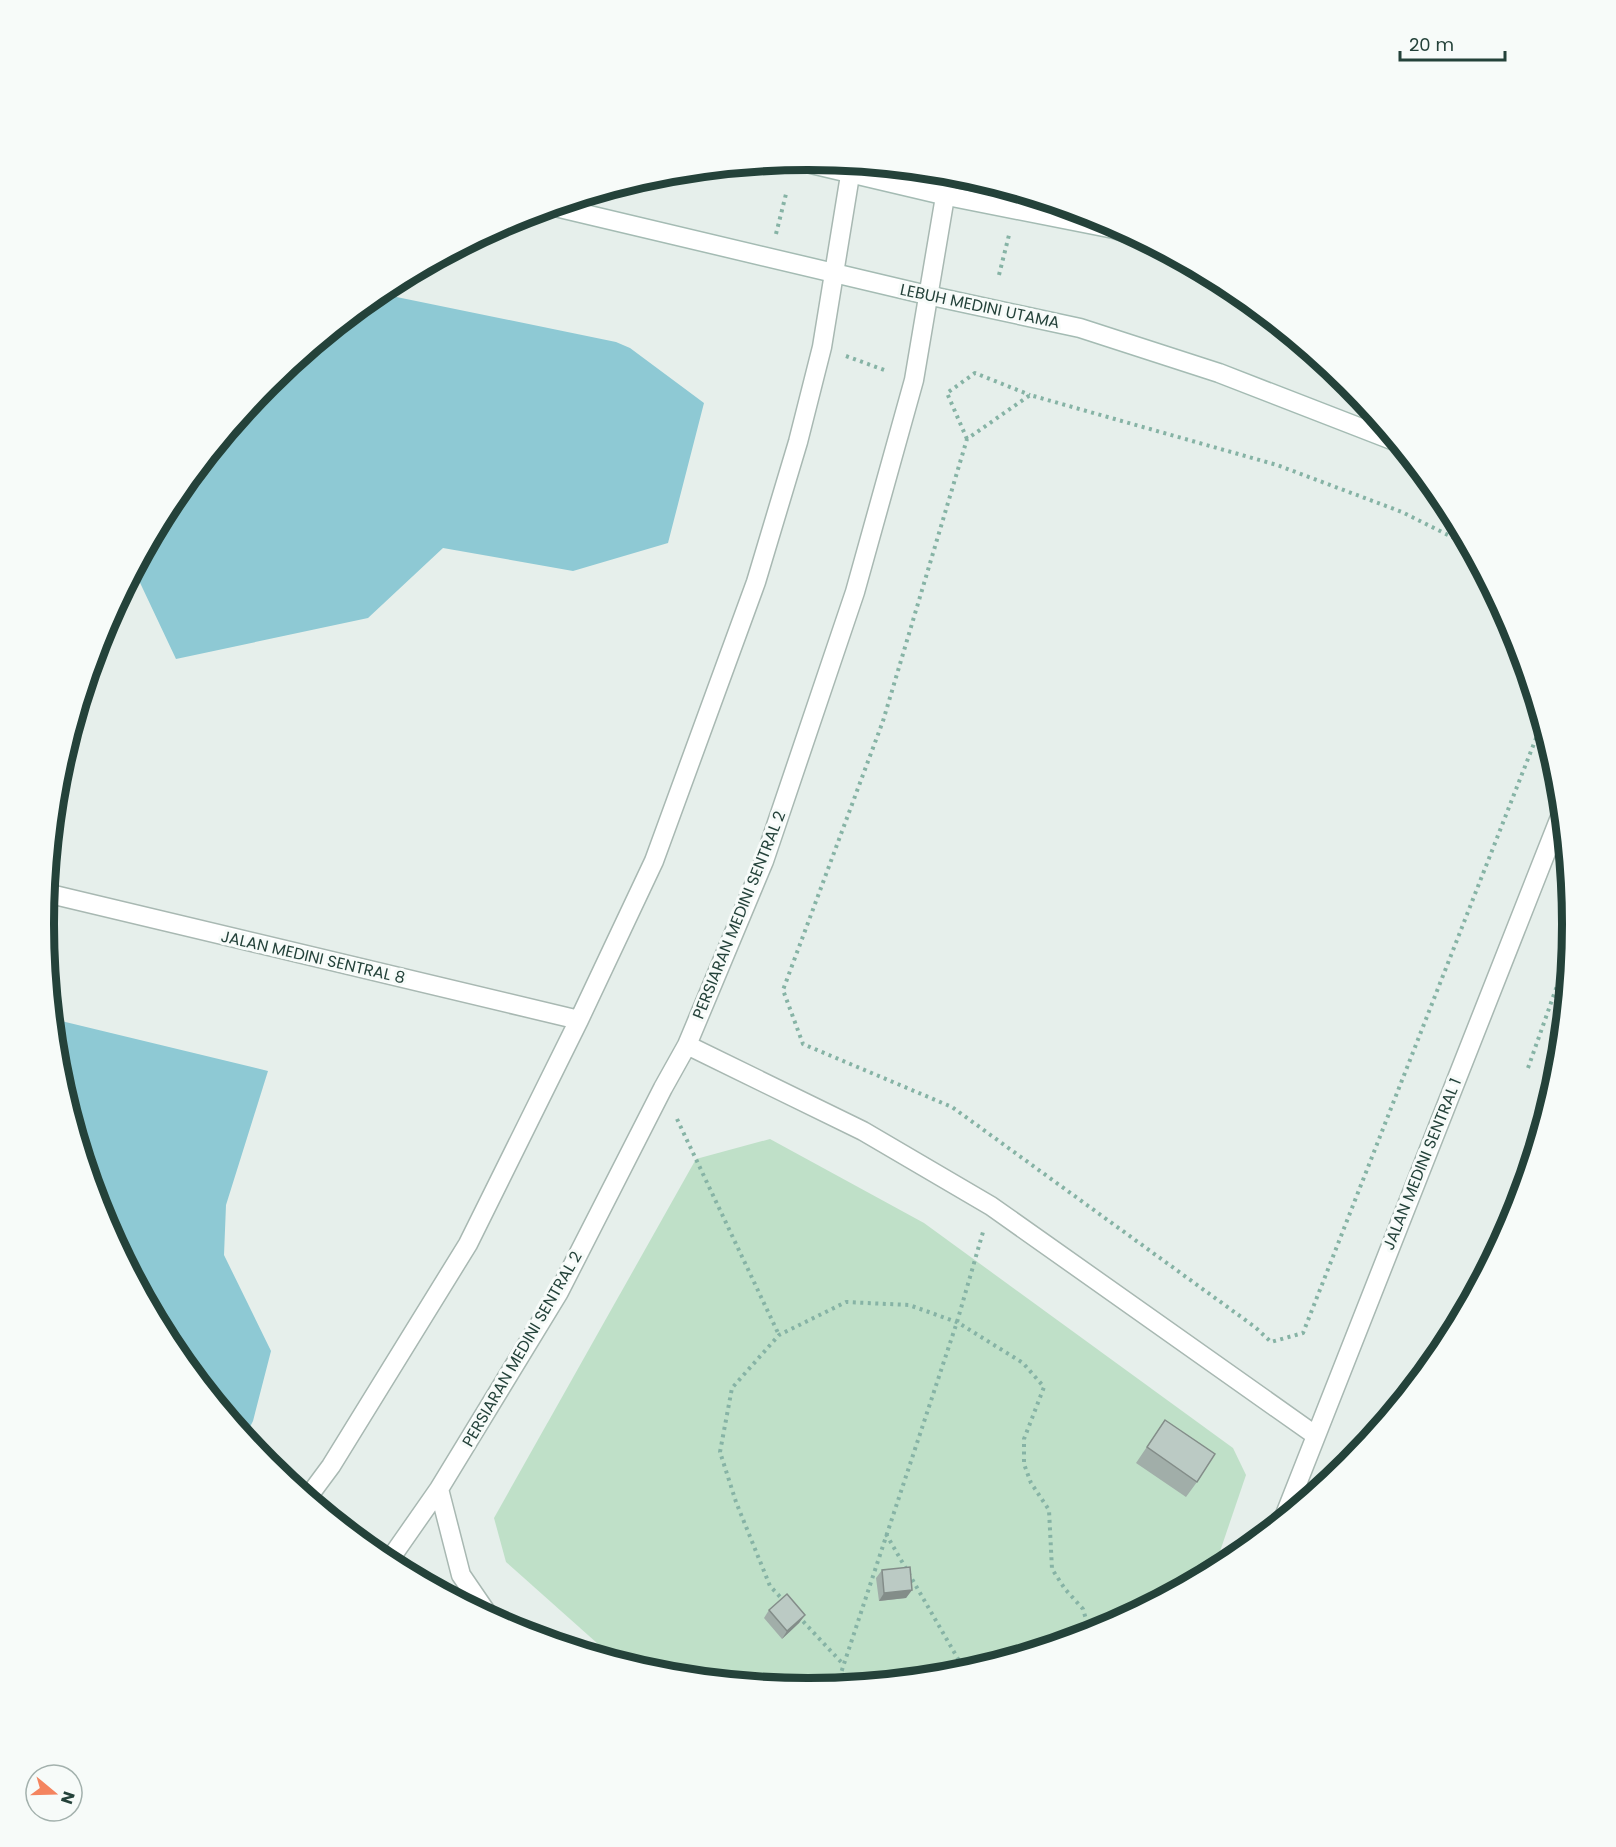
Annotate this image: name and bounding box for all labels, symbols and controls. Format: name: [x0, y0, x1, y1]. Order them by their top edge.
scale bar: [1400, 24, 1505, 62]
text: 20 m: [1409, 32, 1454, 57]
street label: LEBUH MEDINI UTAMA: [898, 278, 1062, 334]
street label: PERSIARAN MEDINI SENTRAL 2: [687, 808, 791, 1022]
street label: JALAN MEDINI SENTRAL 8: [219, 925, 407, 989]
street label: JALAN MEDINI SENTRAL 1: [1377, 1075, 1467, 1253]
street label: PERSIARAN MEDINI SENTRAL 2: [456, 1247, 588, 1451]
north arrow: [24, 1763, 84, 1823]
text: N: [55, 1788, 81, 1807]

